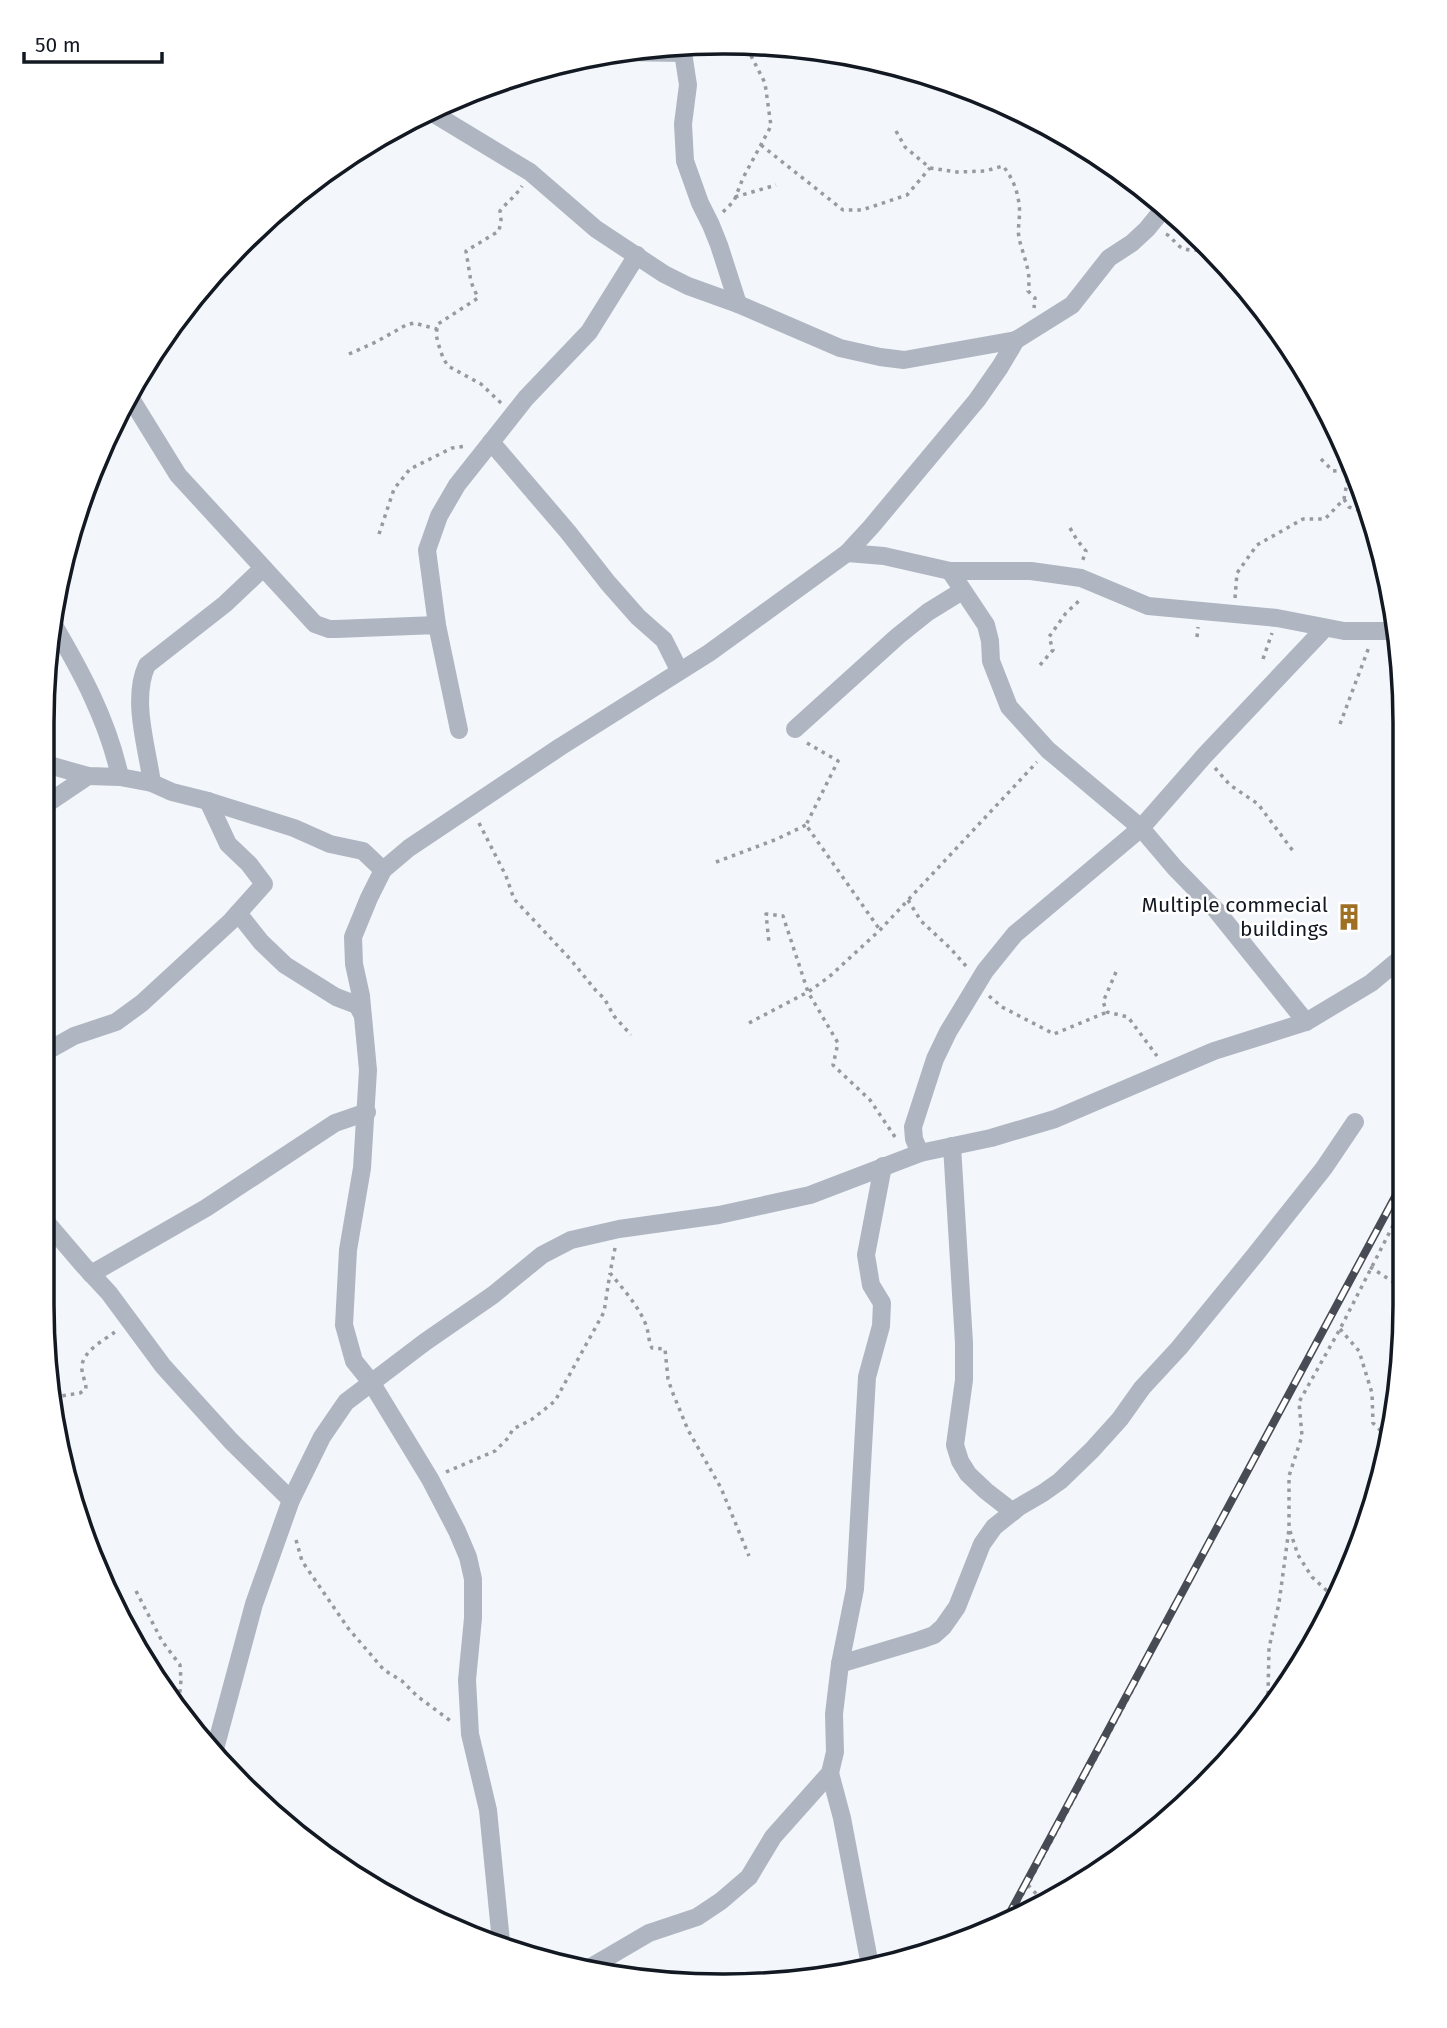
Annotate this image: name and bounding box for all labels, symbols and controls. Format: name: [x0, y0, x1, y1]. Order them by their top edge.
scale bar: [24, 21, 163, 65]
text: 50 m: [35, 32, 81, 58]
place label: Multiple commecial buildings: [1142, 892, 1328, 942]
building icon: Multiple commecial buildings: [1334, 902, 1364, 932]

